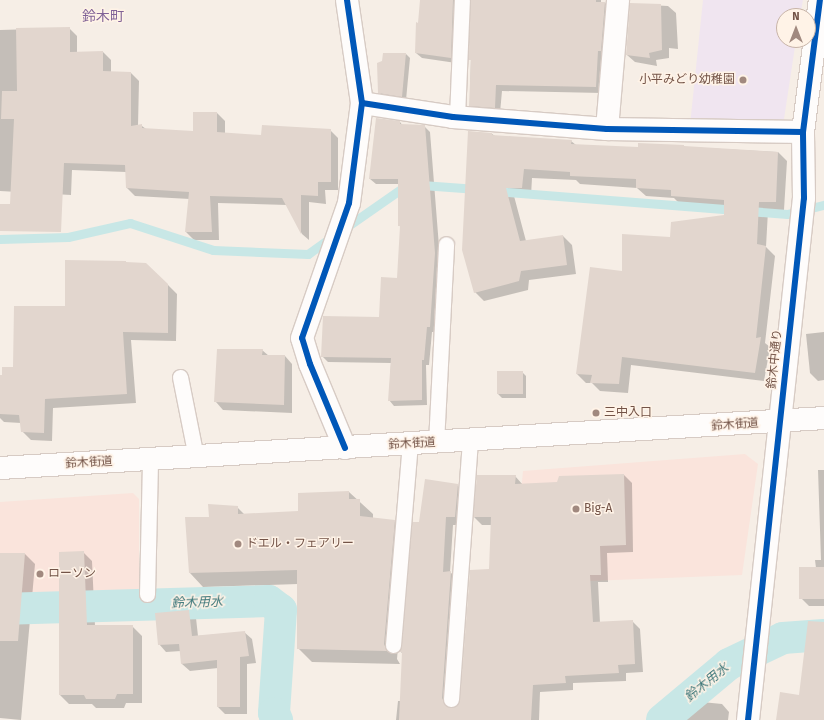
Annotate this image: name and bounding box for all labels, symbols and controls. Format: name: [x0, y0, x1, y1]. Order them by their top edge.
north arrow: [776, 8, 816, 48]
district label: 鈴木町: [82, 9, 124, 25]
text: N: [792, 10, 800, 23]
place label: 小平みどり幼稚園: [639, 73, 735, 87]
marker: 小平みどり幼稚園: [738, 75, 748, 85]
street label: 鈴木中通り: [765, 328, 785, 390]
place label: 三中入口: [604, 406, 652, 420]
marker: 三中入口: [591, 408, 601, 418]
street label: 鈴木街道: [711, 416, 759, 434]
street label: 鈴木街道: [388, 436, 436, 452]
street label: 鈴木街道: [65, 455, 113, 471]
place label: Big-A: [584, 502, 612, 516]
marker: Big-A: [571, 504, 581, 514]
place label: ドエル・フェアリー: [246, 537, 354, 551]
marker: ドエル・フェアリー: [233, 539, 243, 549]
place label: ローソン: [48, 567, 96, 581]
marker: ローソン: [35, 569, 45, 579]
water label: 鈴木用水: [171, 594, 223, 612]
water label: 鈴木用水: [682, 661, 732, 705]

